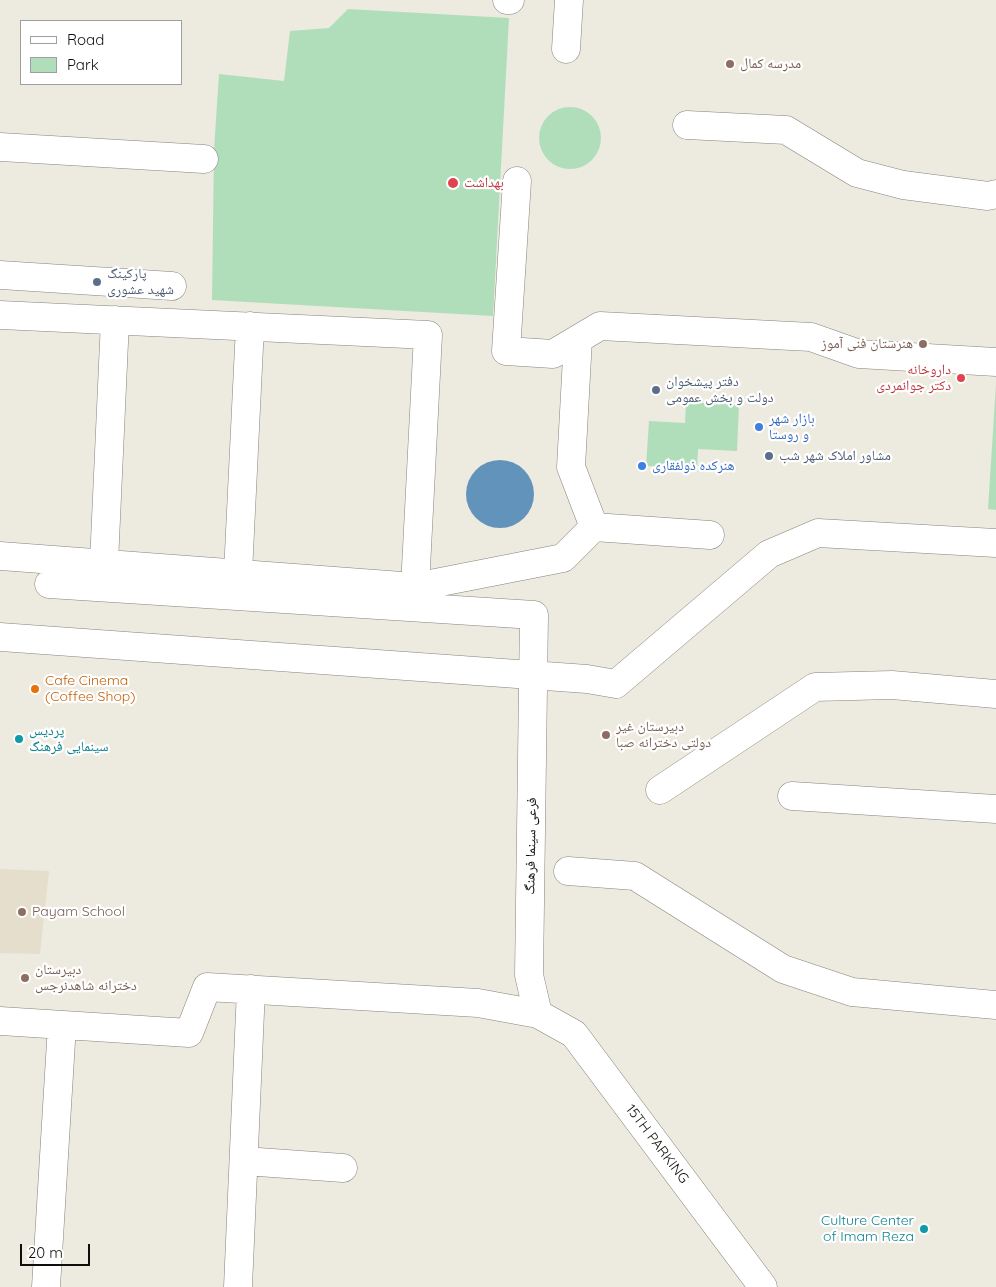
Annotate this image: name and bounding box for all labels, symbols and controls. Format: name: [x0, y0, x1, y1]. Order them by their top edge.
legend: [20, 20, 182, 85]
text: Road: [67, 30, 104, 49]
text: Park: [67, 55, 99, 74]
place label: مدرسه کمال: [740, 56, 801, 72]
marker: مدرسه کمال: [724, 58, 736, 70]
place label: بهداشت: [464, 175, 504, 191]
marker: بهداشت: [446, 176, 460, 190]
place label: پارکینگ شهید عشوری: [107, 266, 174, 298]
marker: پارکینگ شهید عشوری: [91, 276, 103, 288]
place label: هنرستان فنی آموز: [821, 336, 913, 352]
marker: هنرستان فنی آموز: [917, 338, 929, 350]
place label: داروخانه دکتر جوانمردی: [876, 362, 951, 394]
marker: داروخانه دکتر جوانمردی: [955, 372, 967, 384]
place label: دفتر پیشخوان دولت و بخش عمومی: [666, 374, 774, 407]
marker: دفتر پیشخوان دولت و بخش عمومی: [650, 384, 662, 396]
place label: بازار شهر و روستا: [769, 411, 815, 444]
marker: بازار شهر و روستا: [753, 421, 765, 433]
place label: مشاور املاک شهر شب: [779, 448, 891, 464]
marker: مشاور املاک شهر شب: [763, 450, 775, 462]
place label: هنرکده ذولفقاری: [652, 458, 735, 474]
marker: هنرکده ذولفقاری: [636, 460, 648, 472]
place label: Cafe Cinema (Coffee Shop): [45, 673, 136, 706]
marker: Cafe Cinema (Coffee Shop): [29, 683, 41, 695]
place label: دبیرستان غیر دولتی دخترانه صبا: [616, 719, 711, 752]
place label: پردیس سینمایی فرهنگ: [29, 723, 109, 756]
marker: دبیرستان غیر دولتی دخترانه صبا: [600, 729, 612, 741]
marker: پردیس سینمایی فرهنگ: [13, 733, 25, 745]
street label: فرعی سینما فرهنگ: [522, 797, 540, 895]
place label: Payam School: [32, 904, 125, 920]
marker: Payam School: [16, 906, 28, 918]
place label: دبیرستان دخترانه شاهدنرجس: [35, 962, 137, 994]
marker: دبیرستان دخترانه شاهدنرجس: [19, 972, 31, 984]
street label: 15TH PARKING: [622, 1101, 692, 1187]
place label: Culture Center of Imam Reza: [821, 1213, 914, 1246]
marker: Culture Center of Imam Reza: [918, 1223, 930, 1235]
scale bar: [22, 1234, 92, 1266]
text: 20 m: [28, 1243, 63, 1262]

